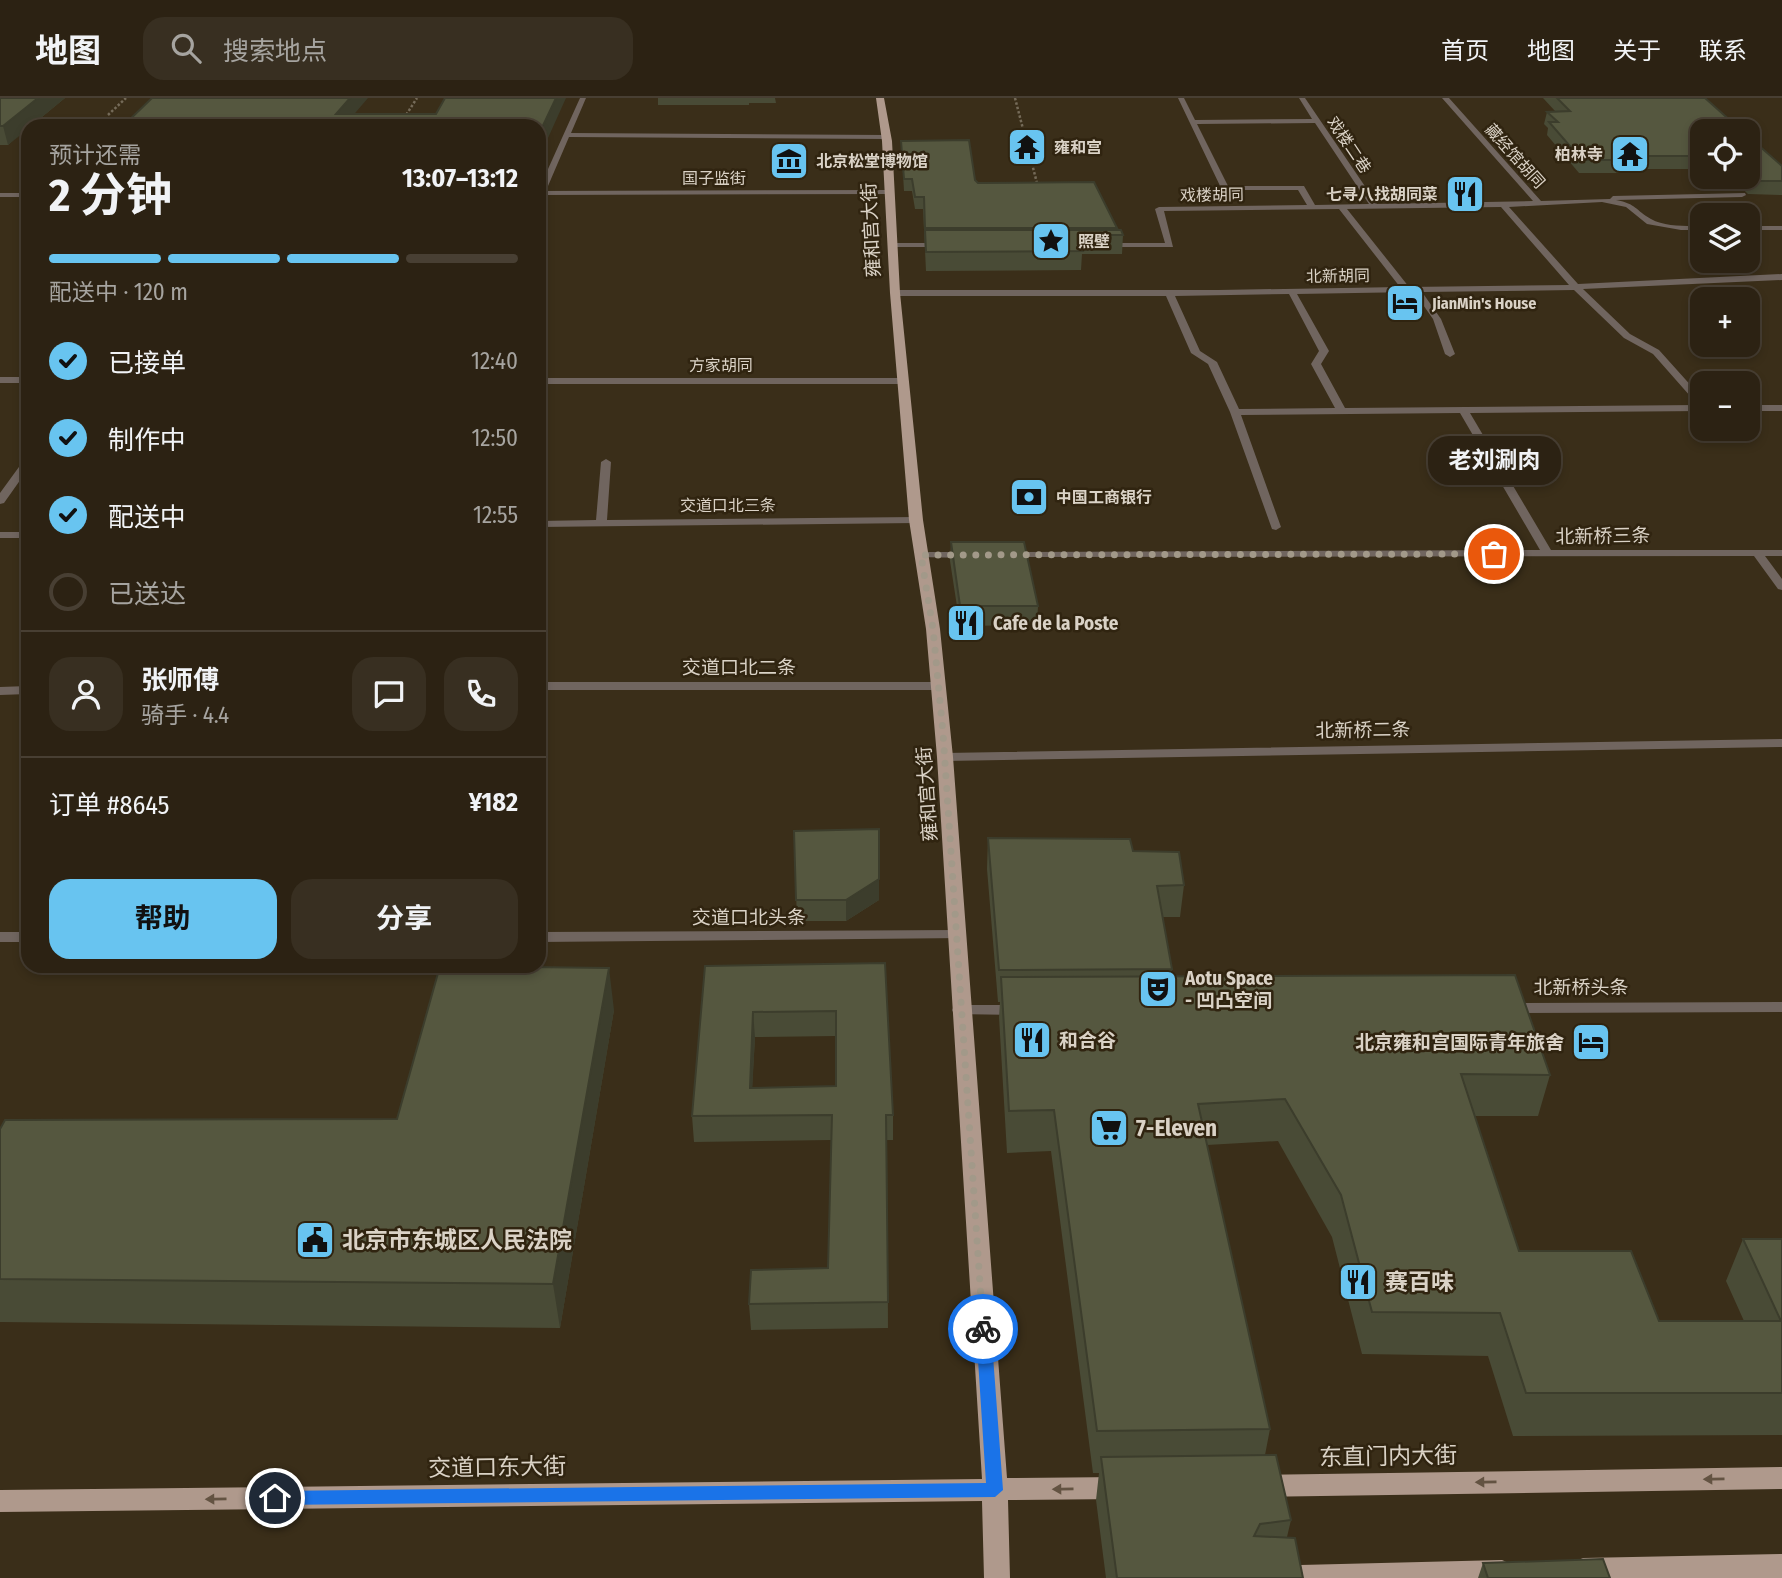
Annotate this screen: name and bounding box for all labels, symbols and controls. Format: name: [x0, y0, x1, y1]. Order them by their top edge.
search box: [143, 17, 633, 80]
icon: search: [167, 29, 205, 67]
text: 地图: [35, 31, 101, 71]
text: 搜索地点: [223, 36, 327, 67]
text: 首页: [1441, 37, 1489, 65]
text: 地图: [1527, 37, 1575, 65]
text: 关于: [1613, 37, 1661, 65]
text: 联系: [1699, 37, 1747, 65]
street label: 戏楼二巷: [1323, 113, 1375, 177]
map controls: [1690, 119, 1760, 441]
button: locate: [1690, 119, 1760, 189]
street label: 藏经馆胡同: [1481, 120, 1549, 192]
temple icon: 雍和宫: [1006, 126, 1048, 168]
temple icon: 柏林寺: [1609, 133, 1651, 175]
place label: 雍和宫: [1054, 138, 1102, 157]
museum icon: 北京松堂博物馆: [768, 140, 810, 182]
text: 预计还需: [49, 141, 141, 169]
place label: 柏林寺: [1555, 145, 1603, 164]
place label: 北京松堂博物馆: [816, 152, 928, 171]
text: 13:07–13:12: [402, 163, 518, 194]
text: 2 分钟: [49, 168, 172, 223]
street label: 国子监街: [682, 169, 746, 188]
restaurant icon: 七寻八找胡同菜: [1444, 173, 1486, 215]
street label: 雍和宫大街: [857, 182, 885, 278]
street label: 戏楼胡同: [1180, 185, 1244, 205]
place label: 七寻八找胡同菜: [1326, 185, 1438, 204]
button: layers: [1690, 203, 1760, 273]
place icon: 照壁: [1030, 220, 1072, 262]
place label: 照壁: [1078, 232, 1110, 251]
street label: 北新胡同: [1306, 266, 1370, 286]
text: 配送中 · 120 m: [49, 278, 188, 306]
hotel icon: JianMin's House: [1384, 282, 1426, 324]
button: +: [1690, 287, 1760, 357]
place label: JianMin's House: [1431, 294, 1536, 313]
icon: check: [49, 342, 87, 380]
text: 12:40: [471, 347, 518, 375]
text: 已接单: [108, 348, 186, 379]
street label: 方家胡同: [689, 356, 753, 375]
button: −: [1690, 371, 1760, 441]
icon: check: [49, 419, 87, 457]
text: 12:50: [471, 424, 518, 452]
text: 制作中: [108, 425, 186, 456]
callout: 老刘涮肉: [1428, 435, 1560, 484]
text: 老刘涮肉: [1449, 446, 1541, 474]
bank icon: 中国工商银行: [1008, 476, 1050, 518]
place label: 中国工商银行: [1056, 488, 1152, 507]
icon: check: [49, 496, 87, 534]
street label: 交道口北三条: [680, 496, 776, 515]
text: 12:55: [473, 501, 518, 529]
text: 配送中: [108, 502, 186, 533]
pin: [1464, 524, 1524, 584]
street label: 北新桥三条: [1555, 524, 1651, 548]
icon: bag: [1475, 535, 1513, 573]
text: 已送达: [108, 579, 186, 610]
restaurant icon: Cafe de la Poste: [945, 602, 987, 644]
place label: Cafe de la Poste: [993, 612, 1119, 635]
street label: 交道口北二条: [682, 656, 796, 679]
button: person: [49, 657, 123, 731]
button: chat: [352, 657, 426, 731]
button: phone: [444, 657, 518, 731]
text: 张师傅: [141, 665, 219, 696]
text: 骑手 · 4.4: [141, 701, 229, 729]
street label: 北新桥二条: [1315, 718, 1411, 742]
street label: 雍和宫大街: [912, 746, 942, 842]
text: ¥182: [469, 787, 518, 818]
text: 订单 #8645: [49, 790, 170, 821]
button: 帮助: [49, 879, 277, 959]
button: 分享: [291, 879, 518, 959]
street label: 交道口北头条: [692, 906, 806, 929]
place label: Aotu Space - 凹凸空间: [1184, 967, 1273, 1012]
theatre icon: Aotu Space - 凹凸空间: [1137, 968, 1179, 1010]
street label: 北新桥头条: [1533, 976, 1629, 999]
restaurant icon: 和合谷: [1011, 1019, 1053, 1061]
hotel icon: 北京雍和宫国际青年旅舍: [1570, 1021, 1612, 1063]
place label: 和合谷: [1059, 1029, 1116, 1052]
place label: 北京雍和宫国际青年旅舍: [1355, 1031, 1564, 1054]
supermarket icon: 7-Eleven: [1088, 1107, 1130, 1149]
place label: 7-Eleven: [1136, 1114, 1217, 1142]
public building icon: 北京市东城区人民法院: [294, 1219, 336, 1261]
place label: 北京市东城区人民法院: [342, 1226, 572, 1254]
restaurant icon: 赛百味: [1337, 1261, 1379, 1303]
place label: 赛百味: [1385, 1268, 1454, 1296]
courier: [948, 1294, 1018, 1364]
icon: bike: [964, 1310, 1002, 1348]
street label: 东直门内大街: [1319, 1441, 1457, 1471]
street label: 交道口东大街: [428, 1452, 566, 1482]
pin: [245, 1468, 305, 1528]
one-way arrow: [1703, 1473, 1725, 1485]
one-way arrow: [1475, 1477, 1497, 1488]
icon: home: [256, 1479, 294, 1517]
one-way arrow: [1052, 1483, 1074, 1494]
one-way arrow: [205, 1493, 227, 1505]

